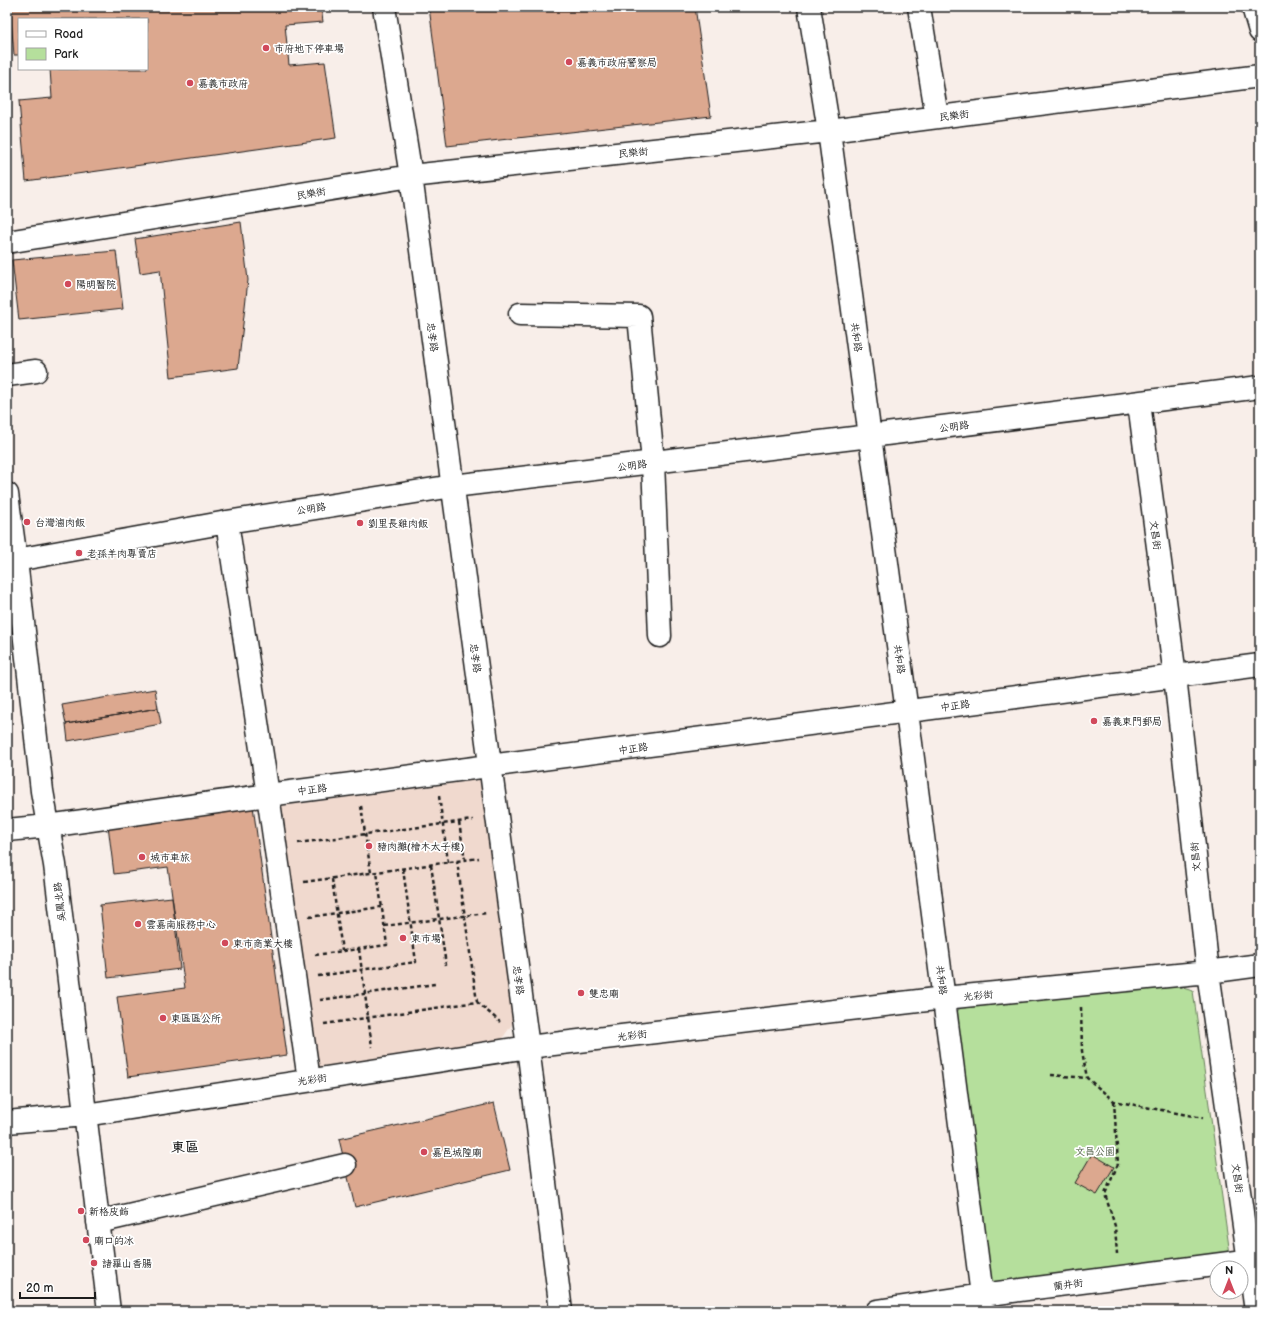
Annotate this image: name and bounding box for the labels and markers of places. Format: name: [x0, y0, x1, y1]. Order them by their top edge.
marker: 市府地下停車場: [261, 43, 271, 53]
place label: 市府地下停車場: [274, 43, 344, 55]
marker: 嘉義市政府警察局: [564, 57, 574, 67]
place label: 嘉義市政府警察局: [577, 57, 657, 69]
marker: 嘉義市政府: [185, 78, 195, 88]
place label: 嘉義市政府: [198, 78, 248, 90]
marker: 陽明醫院: [63, 279, 73, 289]
place label: 陽明醫院: [76, 279, 116, 291]
marker: 台灣滷肉飯: [22, 517, 32, 527]
place label: 台灣滷肉飯: [35, 517, 85, 529]
marker: 劉里長雞肉飯: [355, 518, 365, 528]
place label: 劉里長雞肉飯: [368, 518, 428, 530]
marker: 老孫羊肉專賣店: [74, 548, 84, 558]
place label: 老孫羊肉專賣店: [87, 548, 157, 560]
marker: 嘉義東門郵局: [1089, 716, 1099, 726]
place label: 嘉義東門郵局: [1102, 716, 1162, 728]
marker: 豬肉攤(檜木太子樓): [364, 841, 374, 851]
place label: 豬肉攤(檜木太子樓): [377, 841, 465, 853]
marker: 城市車旅: [137, 852, 147, 862]
place label: 城市車旅: [150, 852, 190, 864]
marker: 雲嘉南服務中心: [133, 919, 143, 929]
place label: 雲嘉南服務中心: [146, 919, 216, 931]
marker: 東市場: [398, 933, 408, 943]
place label: 東市場: [411, 933, 441, 945]
marker: 東市商業大樓: [220, 938, 230, 948]
place label: 東市商業大樓: [233, 938, 293, 950]
marker: 雙忠廟: [576, 988, 586, 998]
place label: 雙忠廟: [589, 988, 619, 1000]
marker: 東區區公所: [158, 1013, 168, 1023]
place label: 東區區公所: [171, 1013, 221, 1025]
marker: 嘉邑城隍廟: [419, 1147, 429, 1157]
place label: 嘉邑城隍廟: [432, 1147, 482, 1159]
marker: 新格皮飾: [76, 1206, 86, 1216]
place label: 新格皮飾: [89, 1206, 129, 1218]
marker: 廟口的冰: [81, 1235, 91, 1245]
place label: 廟口的冰: [94, 1235, 134, 1247]
marker: 諸羅山香腸: [89, 1258, 99, 1268]
place label: 諸羅山香腸: [102, 1258, 152, 1270]

